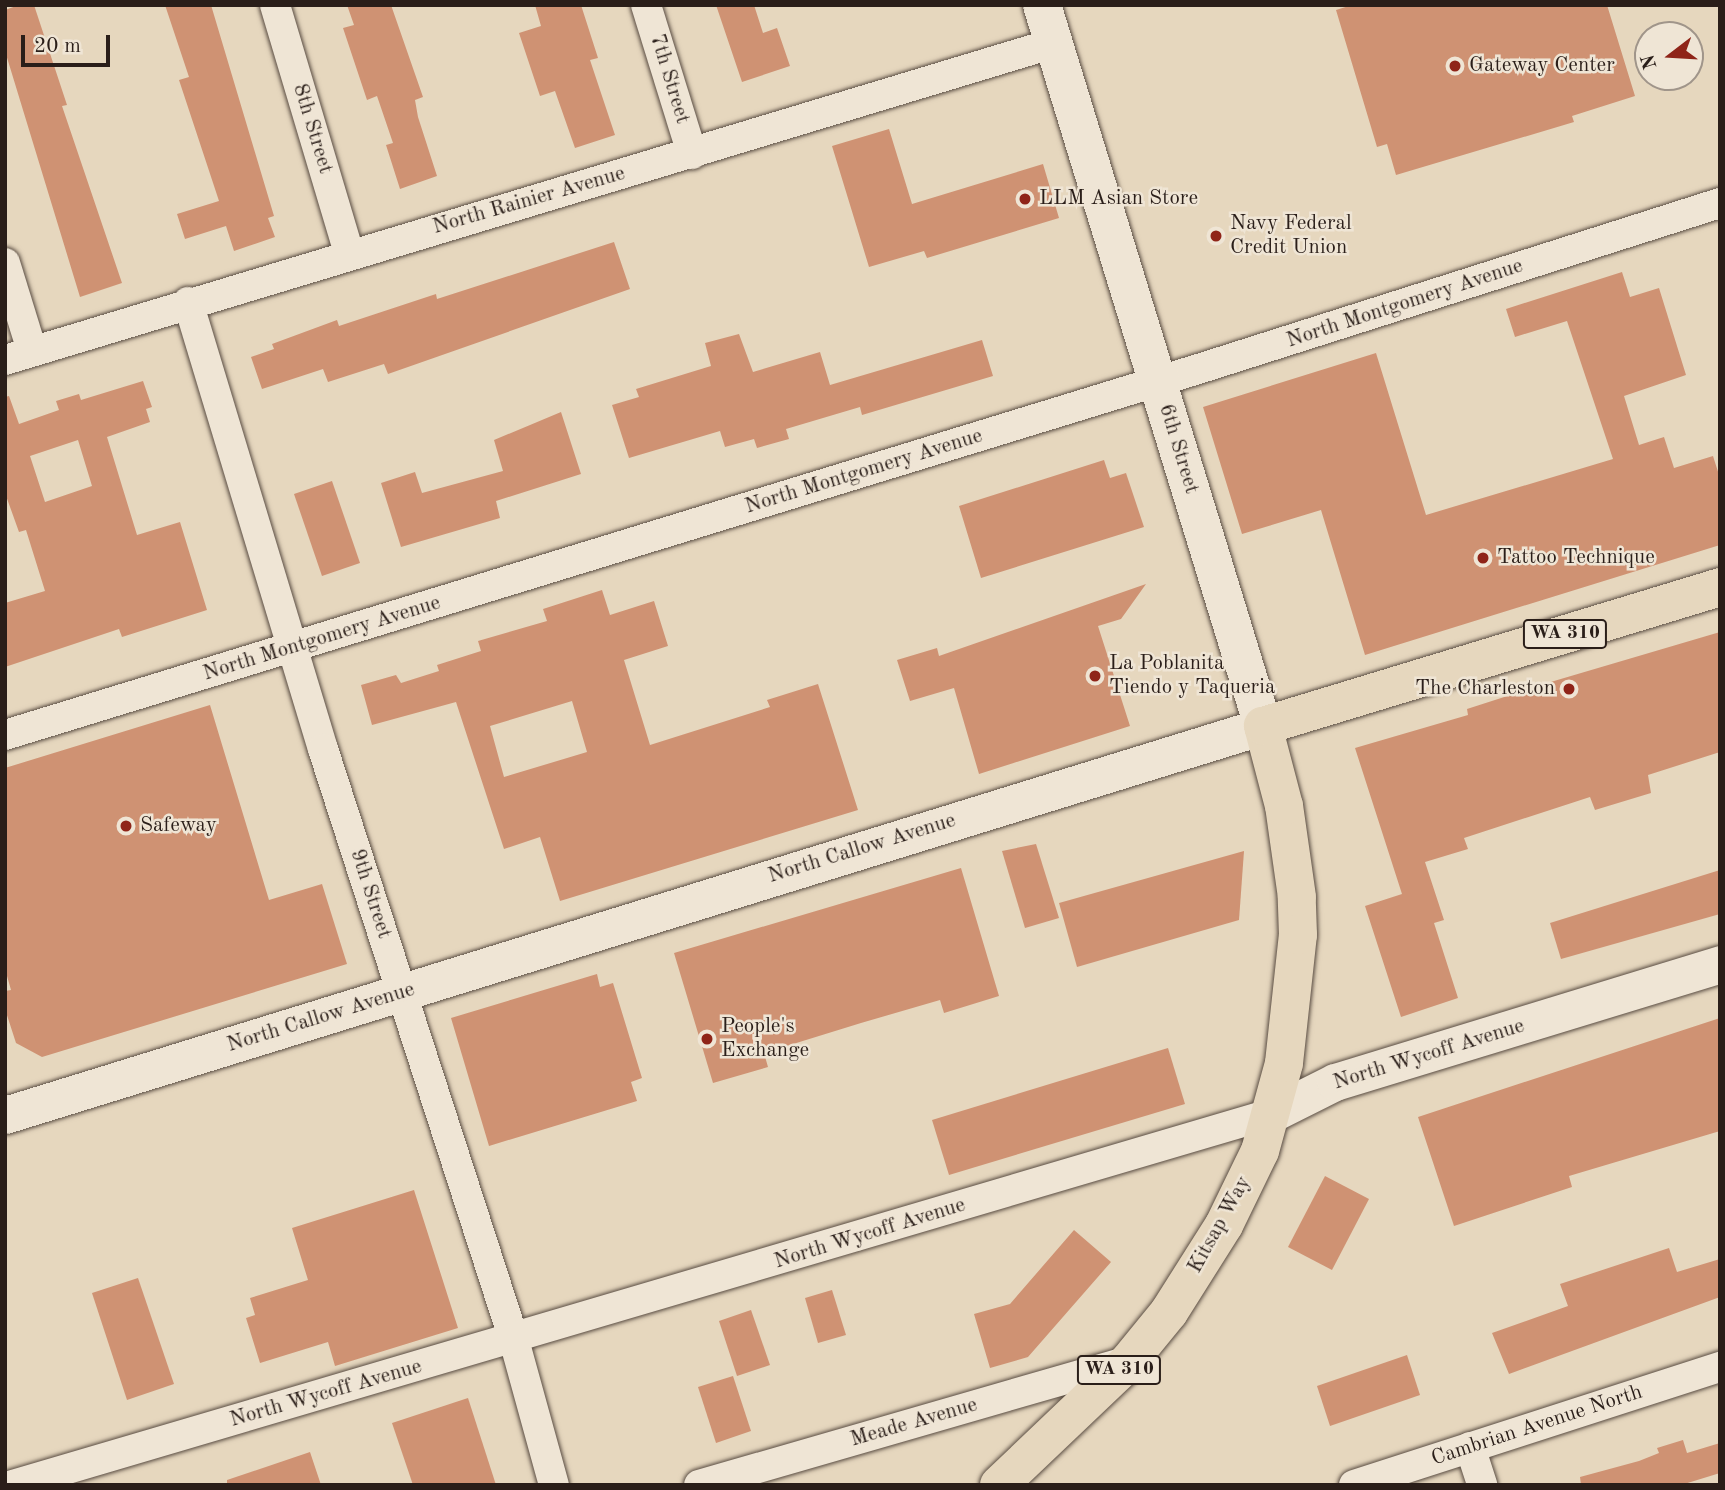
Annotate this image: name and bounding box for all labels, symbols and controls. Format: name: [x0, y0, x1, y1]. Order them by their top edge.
scale bar: [24, 21, 114, 65]
north arrow: [1634, 21, 1704, 91]
street label: 7th Street: [643, 31, 695, 127]
text: 20 m: [34, 36, 81, 57]
text: N: [1639, 52, 1662, 71]
place label: Gateway Center: [1469, 53, 1615, 79]
marker: Gateway Center: [1447, 58, 1463, 74]
street label: 8th Street: [286, 81, 338, 177]
street label: North Rainier Avenue: [430, 161, 628, 241]
place label: LLM Asian Store: [1039, 186, 1198, 212]
marker: LLM Asian Store: [1017, 191, 1033, 207]
place label: Navy Federal Credit Union: [1230, 211, 1352, 261]
marker: Navy Federal Credit Union: [1208, 228, 1224, 244]
street label: North Montgomery Avenue: [1284, 254, 1526, 354]
street label: 6th Street: [1152, 401, 1204, 497]
street label: North Montgomery Avenue: [742, 424, 986, 520]
place label: Tattoo Technique: [1497, 545, 1655, 571]
marker: Tattoo Technique: [1475, 550, 1491, 566]
street label: North Montgomery Avenue: [200, 591, 444, 687]
road number: WA 310: [1521, 618, 1609, 650]
place label: La Poblanita Tiendo y Taqueria: [1109, 651, 1275, 701]
marker: La Poblanita Tiendo y Taqueria: [1087, 668, 1103, 684]
place label: The Charleston: [1415, 676, 1555, 702]
marker: The Charleston: [1561, 681, 1577, 697]
street label: North Callow Avenue: [765, 809, 959, 889]
place label: Safeway: [140, 813, 217, 839]
marker: Safeway: [118, 818, 134, 834]
street label: 9th Street: [344, 846, 396, 942]
street label: North Callow Avenue: [224, 978, 418, 1058]
place label: People's Exchange: [721, 1014, 809, 1064]
street label: North Wycoff Avenue: [1330, 1014, 1528, 1096]
marker: People's Exchange: [699, 1031, 715, 1047]
street label: Kitsap Way: [1183, 1172, 1257, 1278]
street label: North Wycoff Avenue: [771, 1193, 969, 1275]
road number: WA 310: [1075, 1354, 1163, 1386]
street label: North Wycoff Avenue: [227, 1355, 425, 1433]
street label: Cambrian Avenue North: [1428, 1380, 1646, 1472]
street label: Meade Avenue: [848, 1393, 980, 1453]

